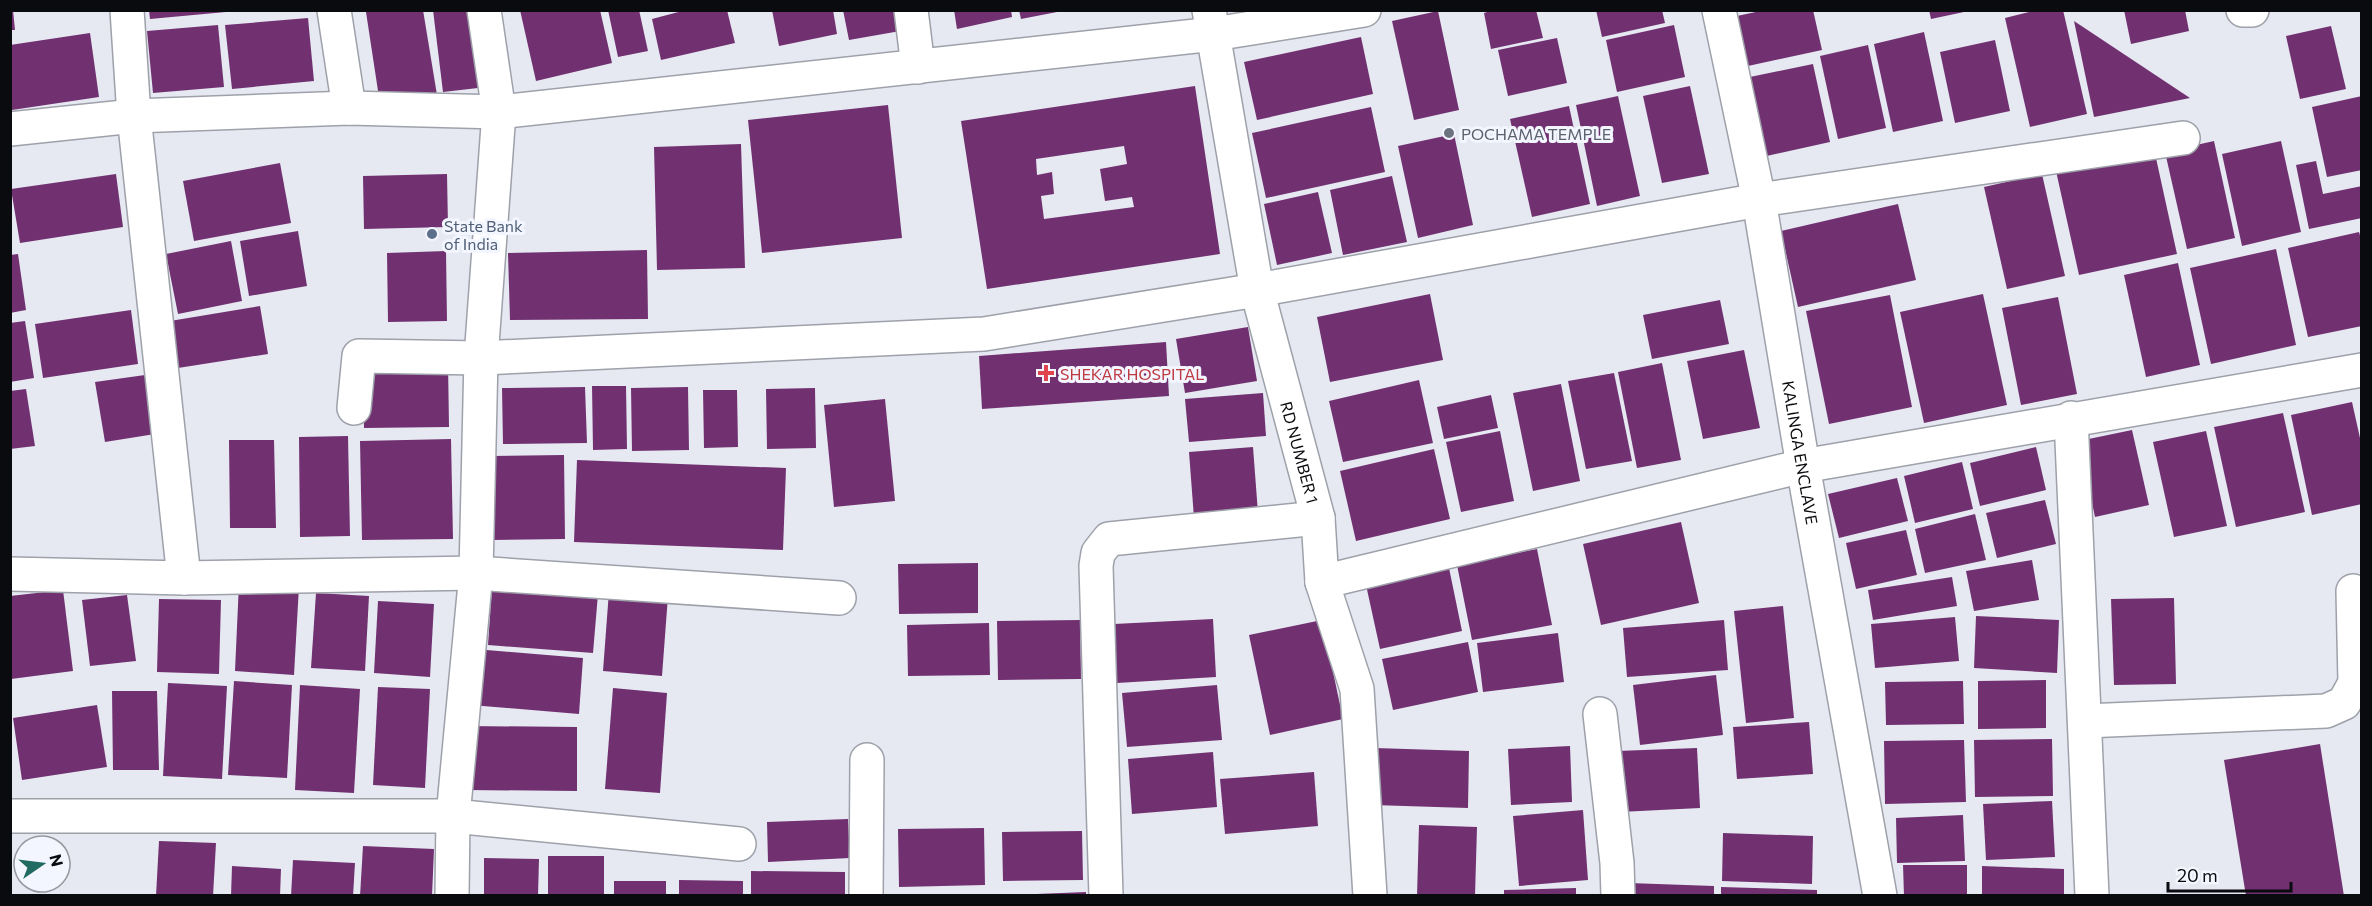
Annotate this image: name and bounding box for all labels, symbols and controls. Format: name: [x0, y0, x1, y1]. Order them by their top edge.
place label: POCHAMA TEMPLE: [1461, 124, 1611, 143]
marker: POCHAMA TEMPLE: [1442, 126, 1456, 140]
place label: State Bank of India: [444, 216, 523, 253]
marker: State Bank of India: [425, 227, 439, 241]
marker: SHEKAR HOSPITAL: [1037, 364, 1055, 382]
place label: SHEKAR HOSPITAL: [1060, 364, 1204, 383]
street label: KALINGA ENCLAVE: [1780, 379, 1823, 526]
street label: RD NUMBER 1: [1278, 399, 1323, 505]
north arrow: [12, 834, 72, 894]
text: N: [46, 852, 68, 868]
scale bar: [2168, 855, 2291, 893]
text: 20 m: [2177, 864, 2218, 886]

